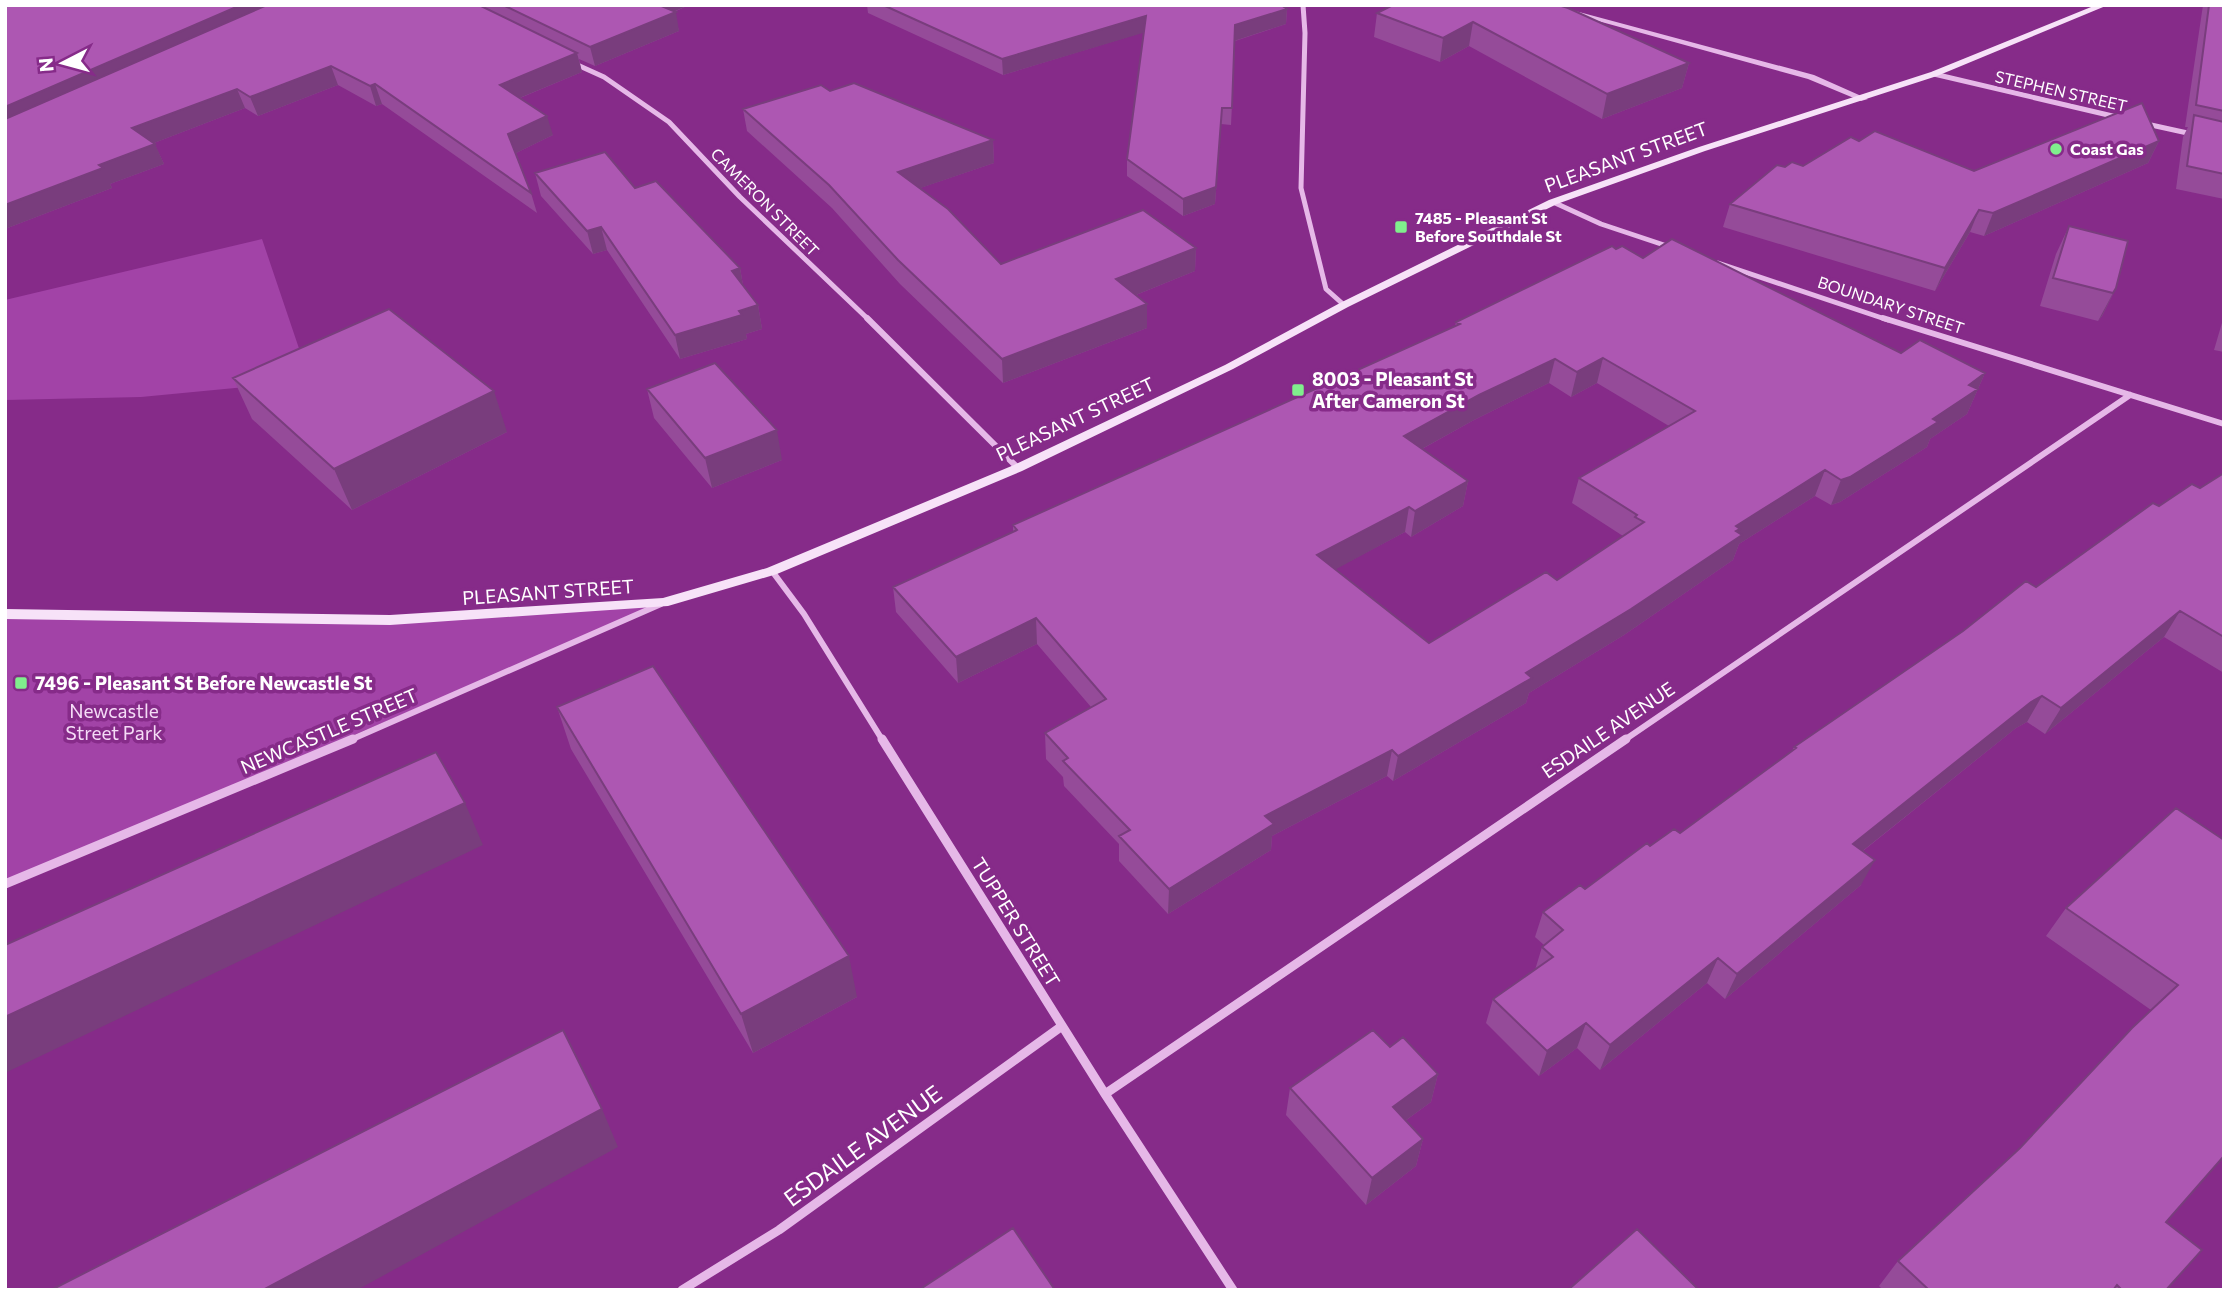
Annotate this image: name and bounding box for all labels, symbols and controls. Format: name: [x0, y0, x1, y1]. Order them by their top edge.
north arrow: [28, 28, 98, 98]
text: N: [33, 57, 58, 73]
street label: STEPHEN STREET: [1993, 66, 2129, 115]
street label: PLEASANT STREET: [1541, 116, 1711, 197]
place label: Coast Gas: [2070, 139, 2144, 158]
marker: Coast Gas: [2048, 141, 2064, 157]
street label: CAMERON STREET: [707, 144, 823, 260]
place label: 7485 - Pleasant St Before Southdale St: [1415, 208, 1562, 245]
marker: 7485 - Pleasant St Before Southdale St: [1393, 219, 1409, 235]
street label: BOUNDARY STREET: [1816, 272, 1967, 337]
place label: 8003 - Pleasant St After Cameron St: [1312, 367, 1474, 412]
street label: PLEASANT STREET: [992, 372, 1158, 465]
marker: 8003 - Pleasant St After Cameron St: [1290, 382, 1306, 398]
street label: PLEASANT STREET: [461, 574, 635, 609]
place label: 7496 - Pleasant St Before Newcastle St: [35, 671, 373, 694]
marker: 7496 - Pleasant St Before Newcastle St: [13, 675, 29, 691]
street label: ESDAILE AVENUE: [1537, 677, 1679, 783]
street label: NEWCASTLE STREET: [237, 683, 421, 778]
park label: Newcastle Street Park: [65, 699, 163, 744]
street label: TUPPER STREET: [967, 853, 1065, 991]
street label: ESDAILE AVENUE: [778, 1079, 947, 1212]

